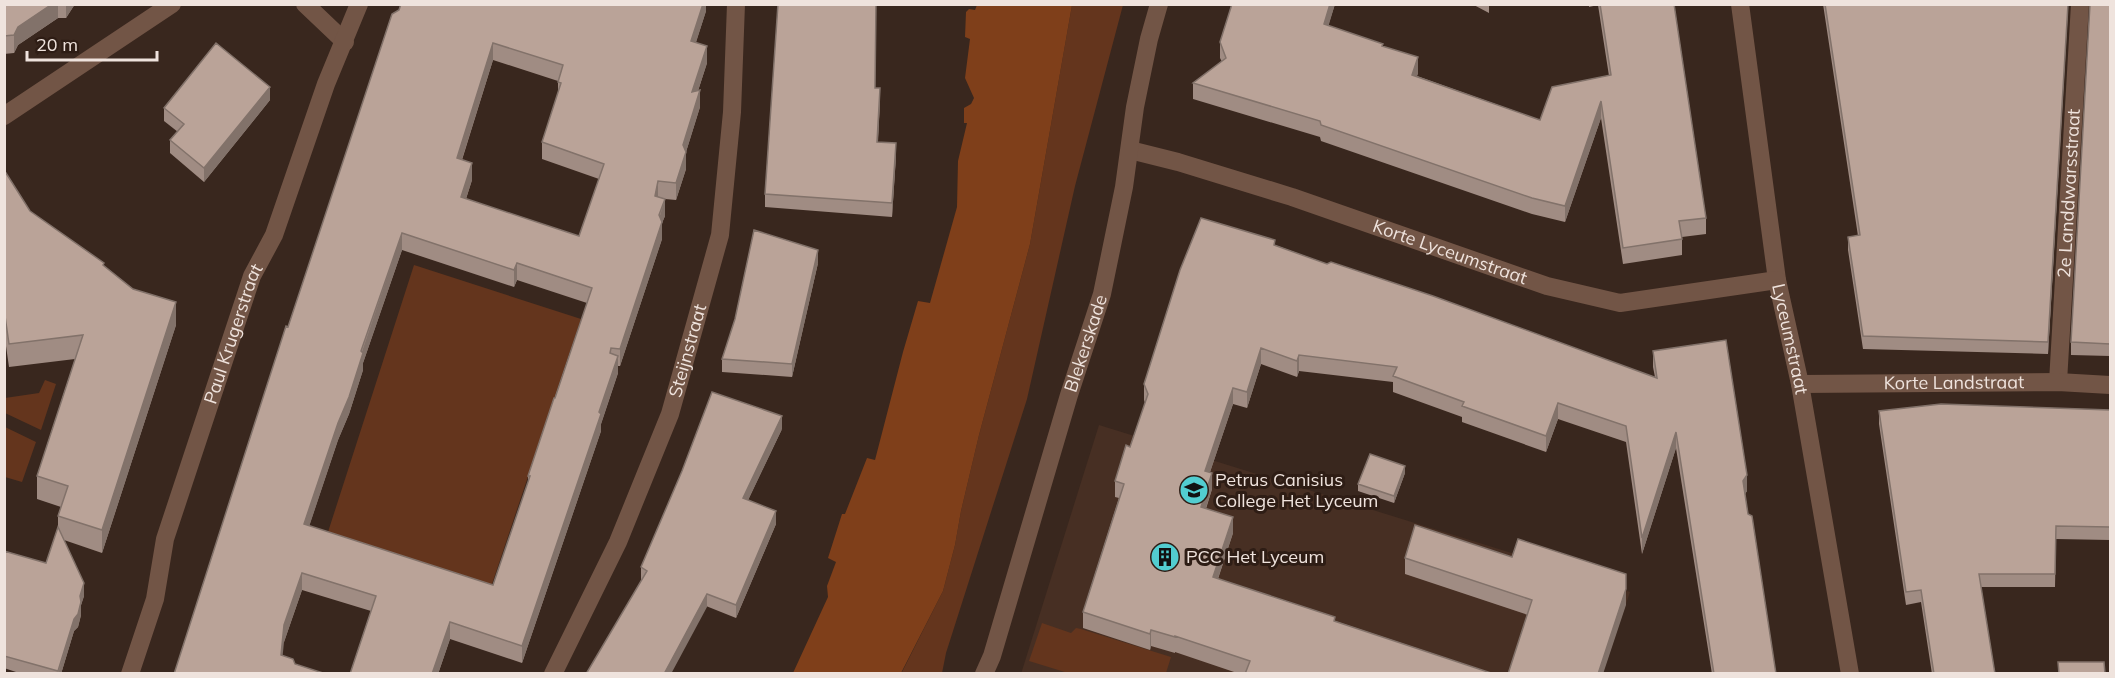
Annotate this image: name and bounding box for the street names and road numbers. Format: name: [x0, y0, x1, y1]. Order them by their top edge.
street label: 2e Landdwarsstraat: [2052, 108, 2085, 278]
street label: Korte Lyceumstraat: [1370, 214, 1530, 289]
street label: Paul Krugerstraat: [198, 259, 268, 407]
street label: Lyceumstraat: [1767, 281, 1814, 396]
street label: Blekerskade: [1059, 292, 1112, 395]
street label: Steijnstraat: [663, 301, 711, 400]
street label: Korte Landstraat: [1884, 370, 2024, 394]

